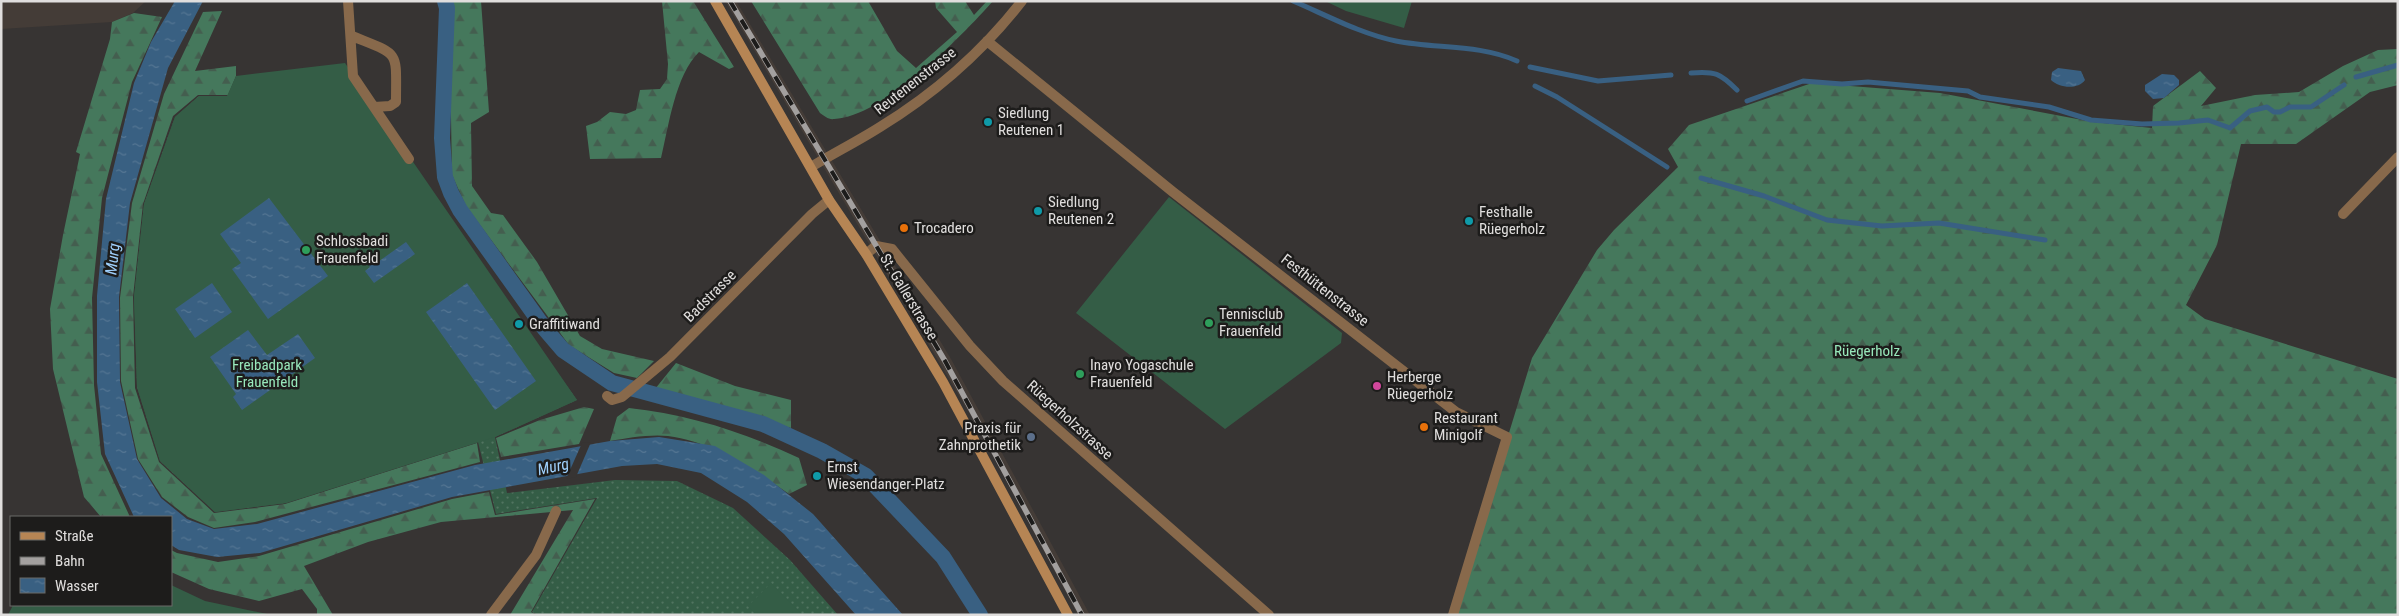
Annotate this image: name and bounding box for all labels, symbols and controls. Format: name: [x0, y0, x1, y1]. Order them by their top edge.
street label: Reutenenstrasse: [871, 44, 959, 118]
place label: Siedlung Reutenen 1: [998, 104, 1064, 139]
marker: Siedlung Reutenen 1: [982, 116, 994, 128]
place label: Siedlung Reutenen 2: [1048, 193, 1114, 228]
place label: Festhalle Rüegerholz: [1479, 203, 1545, 238]
marker: Siedlung Reutenen 2: [1032, 205, 1044, 217]
marker: Festhalle Rüegerholz: [1463, 215, 1475, 227]
place label: Trocadero: [914, 219, 974, 237]
marker: Trocadero: [898, 222, 910, 234]
place label: Schlossbadi Frauenfeld: [316, 232, 388, 267]
water label: Murg: [101, 242, 124, 276]
marker: Schlossbadi Frauenfeld: [300, 244, 312, 256]
street label: Festhüttenstrasse: [1277, 250, 1373, 330]
street label: St. Gallerstrasse: [876, 251, 942, 343]
street label: Badstrasse: [680, 266, 740, 326]
place label: Tennisclub Frauenfeld: [1219, 305, 1283, 340]
place label: Graffitiwand: [529, 315, 600, 333]
marker: Tennisclub Frauenfeld: [1203, 317, 1215, 329]
marker: Graffitiwand: [513, 318, 525, 330]
park label: Rüegerholz: [1834, 342, 1900, 360]
park label: Freibadpark Frauenfeld: [232, 356, 302, 391]
place label: Inayo Yogaschule Frauenfeld: [1090, 356, 1193, 391]
marker: Inayo Yogaschule Frauenfeld: [1074, 368, 1086, 380]
place label: Herberge Rüegerholz: [1387, 368, 1453, 403]
street label: Rüegerholzstrasse: [1023, 377, 1117, 463]
marker: Herberge Rüegerholz: [1371, 380, 1383, 392]
place label: Restaurant Minigolf: [1434, 409, 1498, 444]
place label: Praxis für Zahnprothetik: [939, 419, 1021, 454]
marker: Restaurant Minigolf: [1418, 421, 1430, 433]
marker: Praxis für Zahnprothetik: [1025, 431, 1037, 443]
water label: Murg: [536, 454, 571, 479]
place label: Ernst Wiesendanger-Platz: [827, 458, 945, 493]
marker: Ernst Wiesendanger-Platz: [811, 470, 823, 482]
legend: [10, 516, 172, 606]
text: Straße: [55, 527, 94, 545]
text: Bahn: [55, 552, 85, 570]
text: Wasser: [55, 577, 99, 595]

